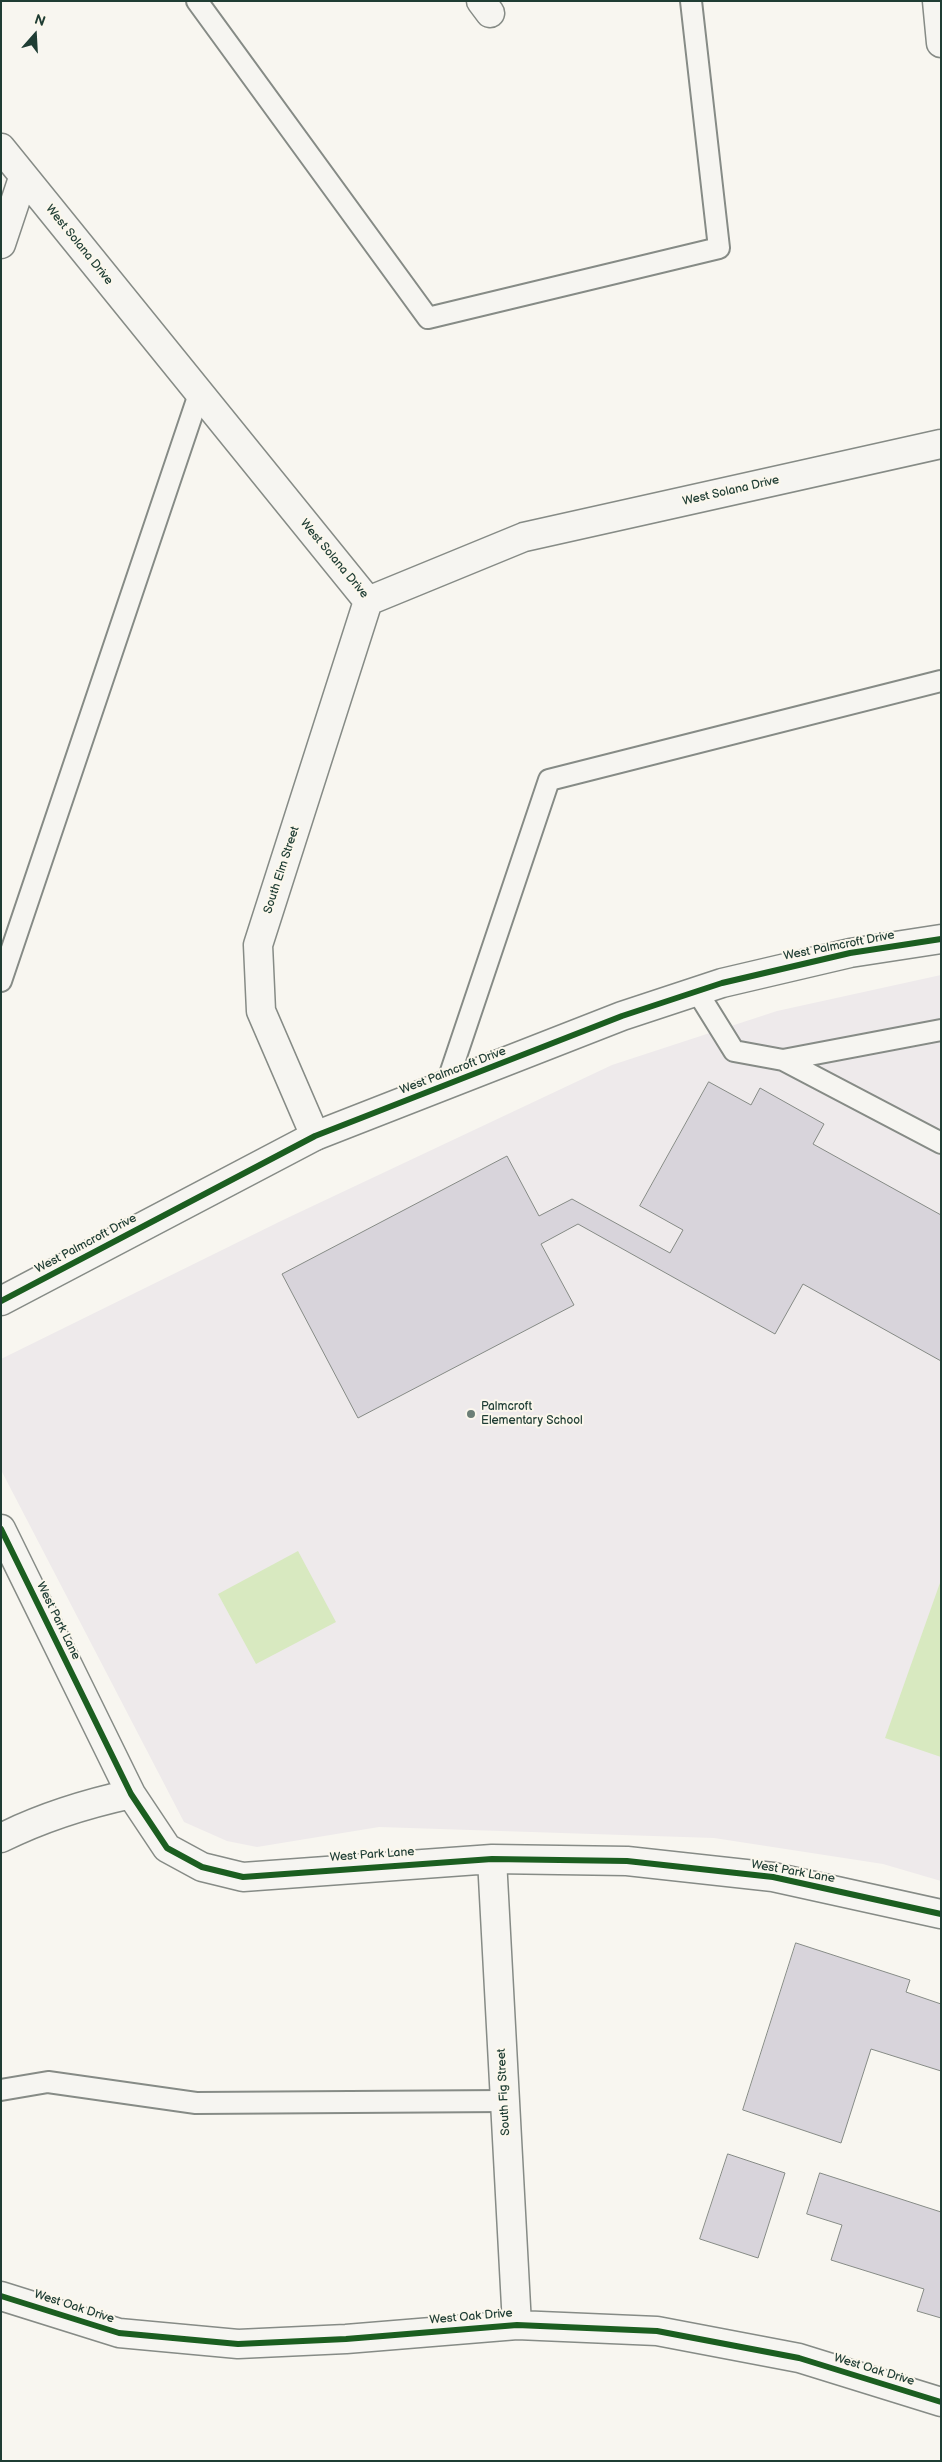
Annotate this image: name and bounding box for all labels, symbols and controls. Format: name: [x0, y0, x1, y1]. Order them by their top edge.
north arrow: [10, 10, 60, 60]
text: N: [32, 11, 48, 30]
street label: West Solana Drive: [42, 202, 116, 288]
street label: West Solana Drive: [681, 473, 781, 509]
street label: West Solana Drive: [297, 517, 371, 601]
street label: South Elm Street: [261, 825, 303, 915]
street label: West Palmcroft Drive: [782, 928, 896, 964]
street label: West Palmcroft Drive: [398, 1044, 508, 1098]
street label: West Palmcroft Drive: [33, 1211, 139, 1277]
place label: Palmcroft Elementary School: [481, 1400, 583, 1428]
marker: Palmcroft Elementary School: [465, 1408, 477, 1420]
street label: West Park Lane: [33, 1580, 83, 1662]
street label: West Park Lane: [329, 1845, 415, 1865]
street label: West Park Lane: [750, 1858, 836, 1886]
street label: South Fig Street: [495, 2048, 513, 2136]
street label: West Oak Drive: [32, 2287, 116, 2327]
street label: West Oak Drive: [429, 2306, 513, 2328]
street label: West Oak Drive: [832, 2351, 916, 2389]

